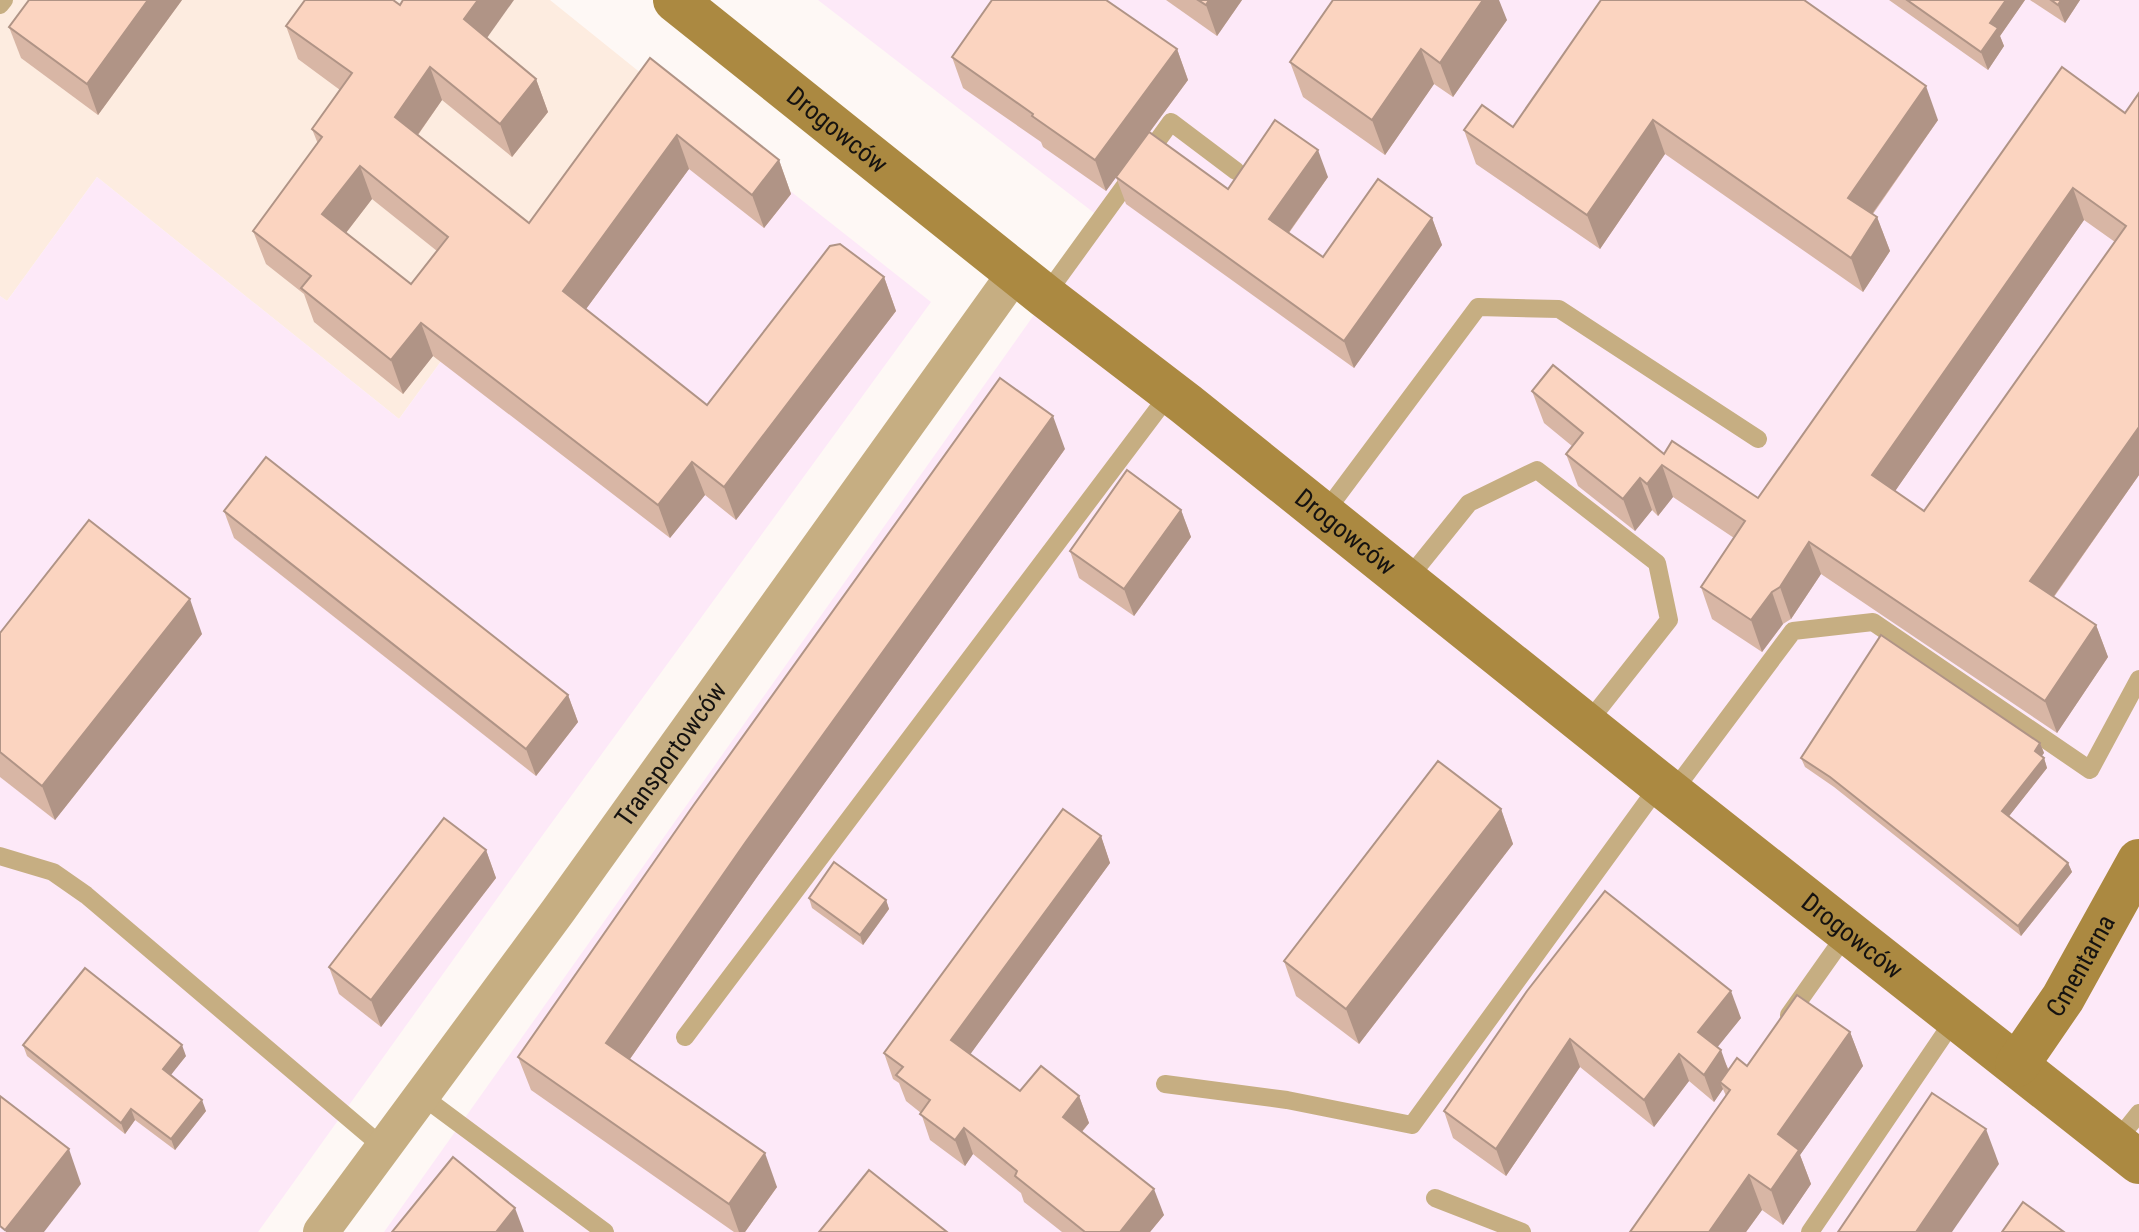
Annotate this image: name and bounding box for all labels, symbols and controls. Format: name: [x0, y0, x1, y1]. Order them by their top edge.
street label: Drogowców: [781, 81, 894, 179]
street label: Drogowców: [1289, 483, 1402, 581]
street label: Transportowców: [608, 676, 732, 832]
street label: Drogowców: [1796, 887, 1909, 985]
street label: Cmentarna: [2040, 910, 2121, 1022]

